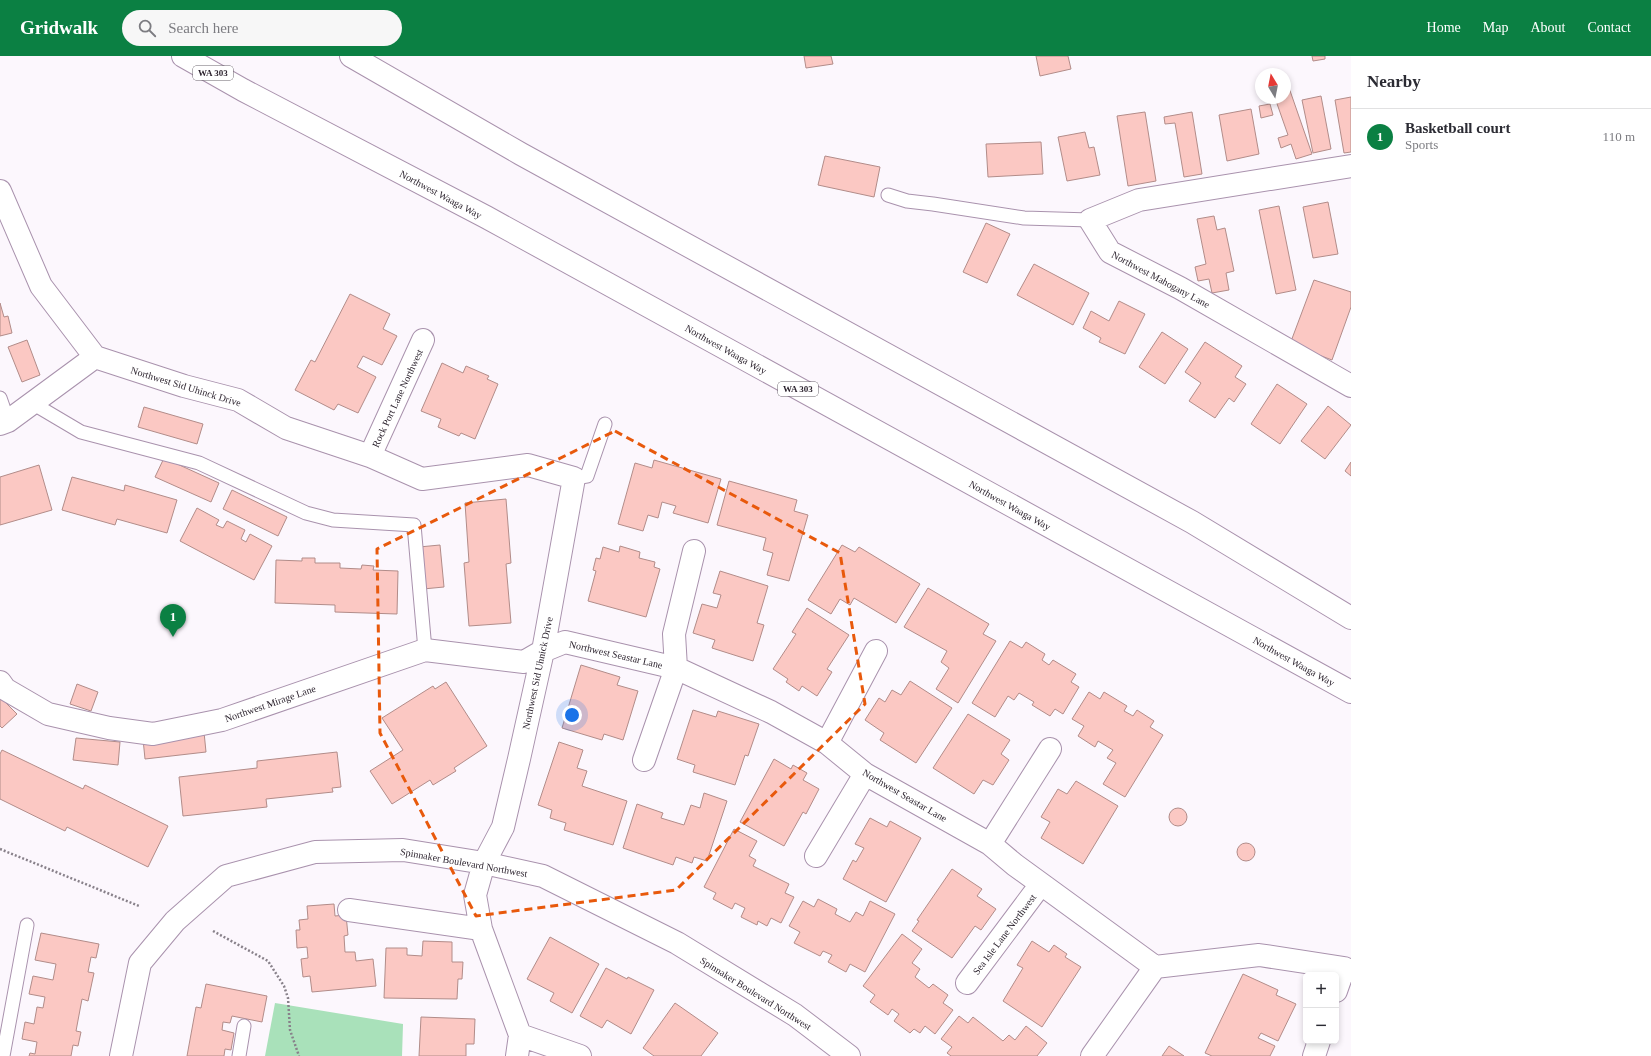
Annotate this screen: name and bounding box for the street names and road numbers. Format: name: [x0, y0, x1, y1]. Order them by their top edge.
road number: WA 303: [193, 66, 233, 80]
street label: Northwest Waaga Way: [398, 168, 484, 221]
street label: Northwest Mahogany Lane: [1110, 249, 1212, 310]
street label: Northwest Waaga Way: [683, 322, 768, 376]
street label: Rock Port Lane Northwest: [370, 347, 425, 449]
street label: Northwest Sid Uhinck Drive: [129, 364, 243, 409]
road number: WA 303: [778, 382, 818, 396]
street label: Northwest Waaga Way: [967, 478, 1052, 532]
street label: Northwest Sid Uhnick Drive: [520, 615, 555, 730]
street label: Northwest Waaga Way: [1251, 634, 1336, 688]
street label: Northwest Seastar Lane: [568, 638, 664, 671]
street label: Northwest Mirage Lane: [223, 683, 318, 724]
street label: Northwest Seastar Lane: [861, 767, 949, 824]
street label: Spinnaker Boulevard Northwest: [399, 846, 529, 879]
street label: Sea Isle Lane Northwest: [971, 892, 1038, 977]
street label: Spinnaker Boulevard Northwest: [698, 955, 813, 1032]

